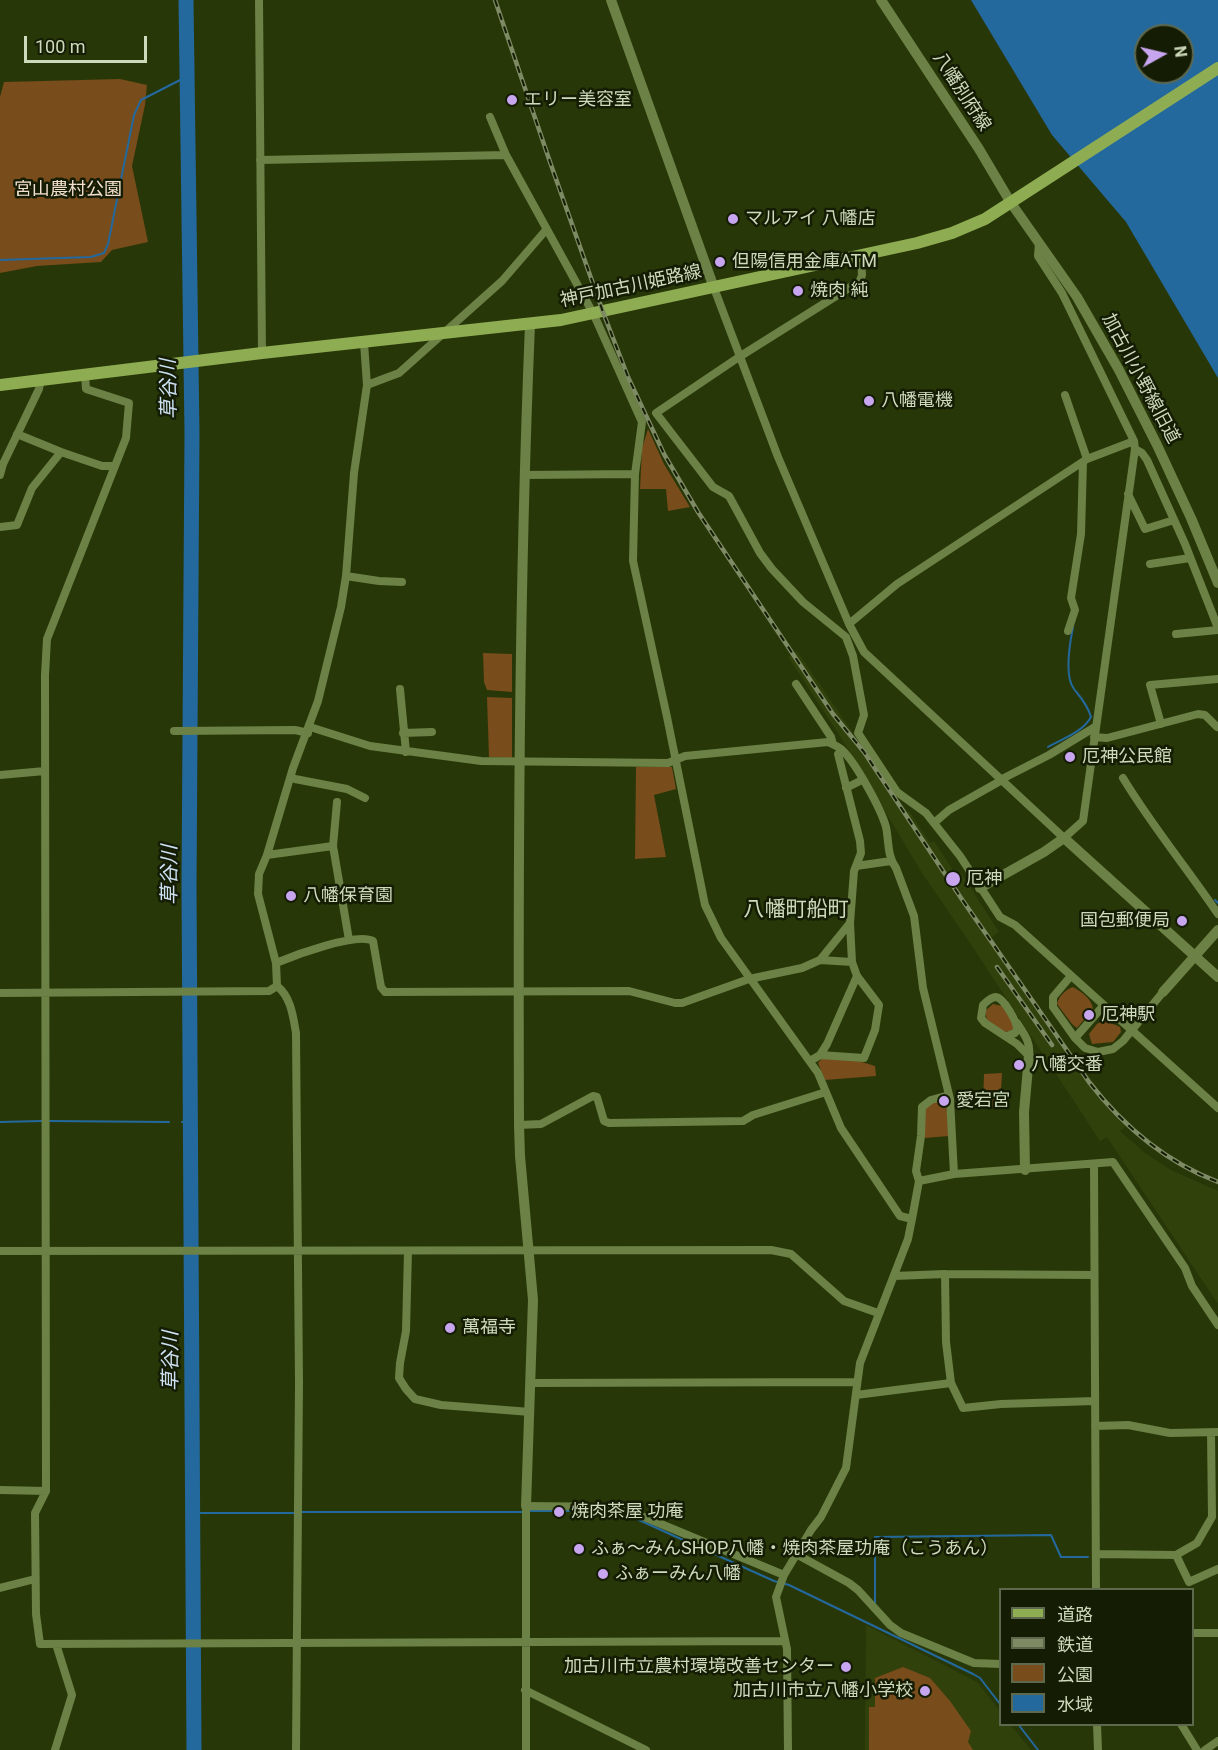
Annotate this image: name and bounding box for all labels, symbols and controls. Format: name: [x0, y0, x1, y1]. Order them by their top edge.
scale bar: [27, 24, 150, 62]
north arrow: [1134, 24, 1194, 84]
text: 100 m: [35, 36, 86, 57]
text: N: [1170, 45, 1191, 59]
street label: 八幡別府線: [927, 48, 995, 136]
place label: エリー美容室: [524, 89, 632, 111]
marker: エリー美容室: [505, 93, 519, 107]
park label: 宮山農村公園: [14, 179, 122, 201]
place label: マルアイ 八幡店: [745, 208, 875, 230]
marker: マルアイ 八幡店: [726, 212, 740, 226]
place label: 但陽信用金庫ATM: [732, 251, 877, 273]
marker: 但陽信用金庫ATM: [713, 255, 727, 269]
street label: 神戸加古川姫路線: [558, 261, 704, 313]
place label: 焼肉 純: [810, 280, 868, 302]
marker: 焼肉 純: [791, 284, 805, 298]
street label: 加古川小野線旧道: [1097, 310, 1183, 448]
water label: 草谷川: [157, 359, 183, 419]
place label: 八幡電機: [881, 390, 953, 412]
marker: 八幡電機: [862, 394, 876, 408]
place label: 厄神公民館: [1082, 746, 1172, 768]
marker: 厄神公民館: [1063, 750, 1077, 764]
water label: 草谷川: [159, 845, 183, 905]
place label: 厄神: [966, 868, 1002, 890]
marker: 厄神: [944, 870, 962, 888]
place label: 八幡保育園: [303, 885, 393, 907]
marker: 八幡保育園: [284, 889, 298, 903]
district label: 八幡町船町: [744, 898, 848, 924]
place label: 国包郵便局: [1080, 910, 1170, 932]
marker: 国包郵便局: [1175, 914, 1189, 928]
place label: 厄神駅: [1101, 1004, 1155, 1026]
marker: 厄神駅: [1082, 1008, 1096, 1022]
place label: 八幡交番: [1031, 1054, 1103, 1076]
marker: 八幡交番: [1012, 1058, 1026, 1072]
place label: 愛宕宮: [956, 1090, 1010, 1112]
marker: 愛宕宮: [937, 1094, 951, 1108]
place label: 萬福寺: [462, 1317, 516, 1339]
marker: 萬福寺: [443, 1321, 457, 1335]
water label: 草谷川: [160, 1331, 184, 1391]
place label: 焼肉茶屋 功庵: [571, 1501, 683, 1523]
marker: 焼肉茶屋 功庵: [552, 1505, 566, 1519]
place label: ふぁ～みんSHOP八幡・焼肉茶屋功庵（こうあん）: [591, 1538, 998, 1560]
marker: ふぁ～みんSHOP八幡・焼肉茶屋功庵（こうあん）: [572, 1542, 586, 1556]
place label: ふぁーみん八幡: [615, 1563, 741, 1585]
marker: ふぁーみん八幡: [596, 1567, 610, 1581]
legend: [999, 1588, 1194, 1726]
text: 道路: [1057, 1604, 1093, 1625]
text: 鉄道: [1057, 1634, 1093, 1655]
place label: 加古川市立農村環境改善センター: [564, 1656, 834, 1678]
marker: 加古川市立農村環境改善センター: [839, 1660, 853, 1674]
text: 公園: [1057, 1664, 1093, 1685]
place label: 加古川市立八幡小学校: [733, 1680, 913, 1702]
marker: 加古川市立八幡小学校: [918, 1684, 932, 1698]
text: 水域: [1057, 1694, 1093, 1715]

